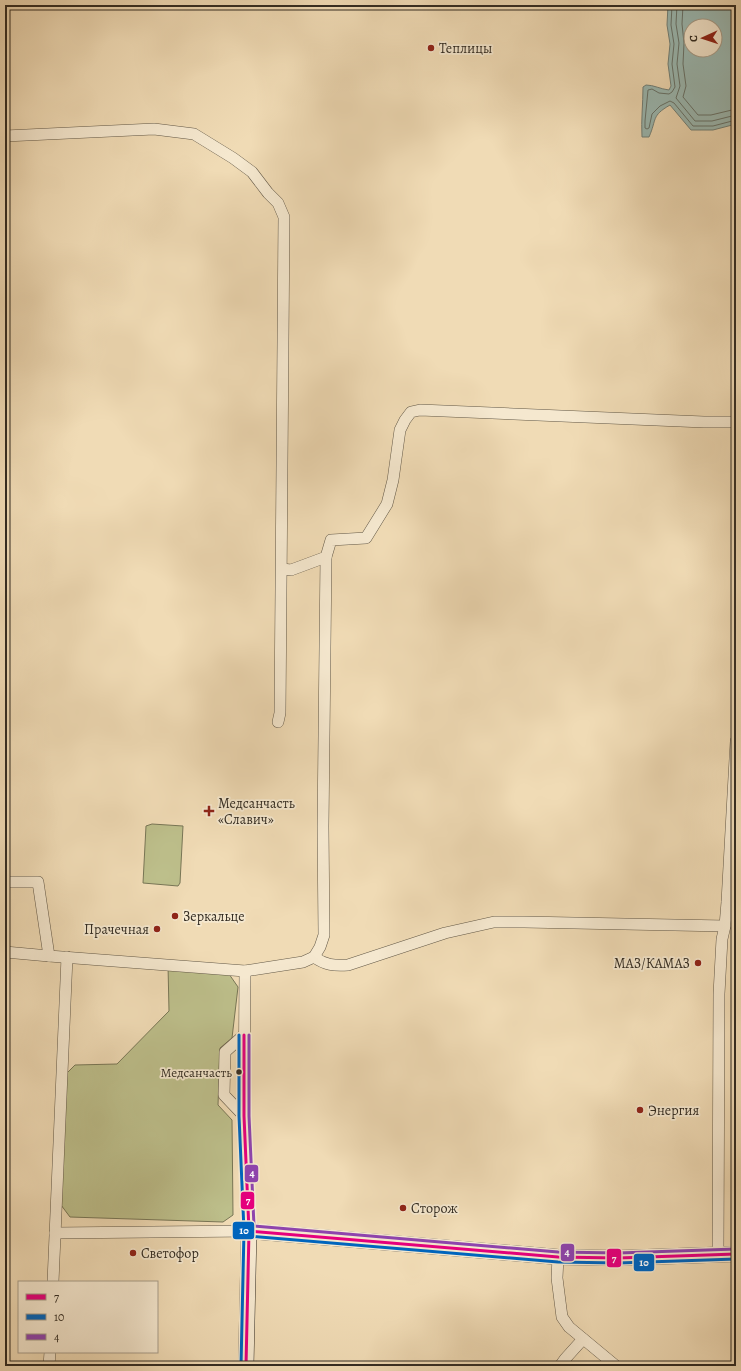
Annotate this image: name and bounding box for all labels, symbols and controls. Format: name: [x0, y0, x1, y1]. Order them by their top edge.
north arrow: [683, 18, 723, 58]
text: С: [686, 35, 701, 42]
place label: Теплицы: [439, 39, 492, 58]
marker: Теплицы: [426, 43, 436, 53]
place label: Медсанчасть «Славич»: [218, 794, 295, 829]
marker: Медсанчасть «Славич»: [203, 805, 215, 817]
place label: Зеркальце: [183, 907, 245, 926]
marker: Зеркальце: [170, 911, 180, 921]
place label: Прачечная: [84, 920, 149, 939]
marker: Прачечная: [152, 924, 162, 934]
place label: МАЗ/КАМАЗ: [614, 954, 690, 973]
marker: МАЗ/КАМАЗ: [693, 958, 703, 968]
place label: Медсанчасть: [161, 1064, 232, 1081]
marker: Медсанчасть: [234, 1067, 244, 1077]
place label: Энергия: [648, 1101, 700, 1120]
marker: Энергия: [635, 1105, 645, 1115]
line badge: 4: [244, 1164, 259, 1183]
text: 4: [249, 1166, 255, 1181]
line badge: 7: [240, 1191, 255, 1210]
text: 7: [246, 1193, 251, 1208]
place label: Сторож: [411, 1199, 458, 1218]
marker: Сторож: [398, 1203, 408, 1213]
line badge: 10: [232, 1221, 255, 1240]
text: 10: [239, 1223, 249, 1238]
line badge: 4: [560, 1243, 575, 1262]
place label: Светофор: [141, 1244, 199, 1263]
text: 4: [564, 1245, 570, 1260]
marker: Светофор: [128, 1248, 138, 1258]
line badge: 7: [606, 1248, 622, 1268]
text: 7: [612, 1251, 617, 1266]
line badge: 10: [633, 1253, 655, 1272]
text: 10: [639, 1255, 649, 1270]
legend: [18, 1281, 158, 1353]
text: 7: [54, 1289, 60, 1305]
text: 10: [54, 1309, 65, 1325]
text: 4: [54, 1329, 60, 1345]

